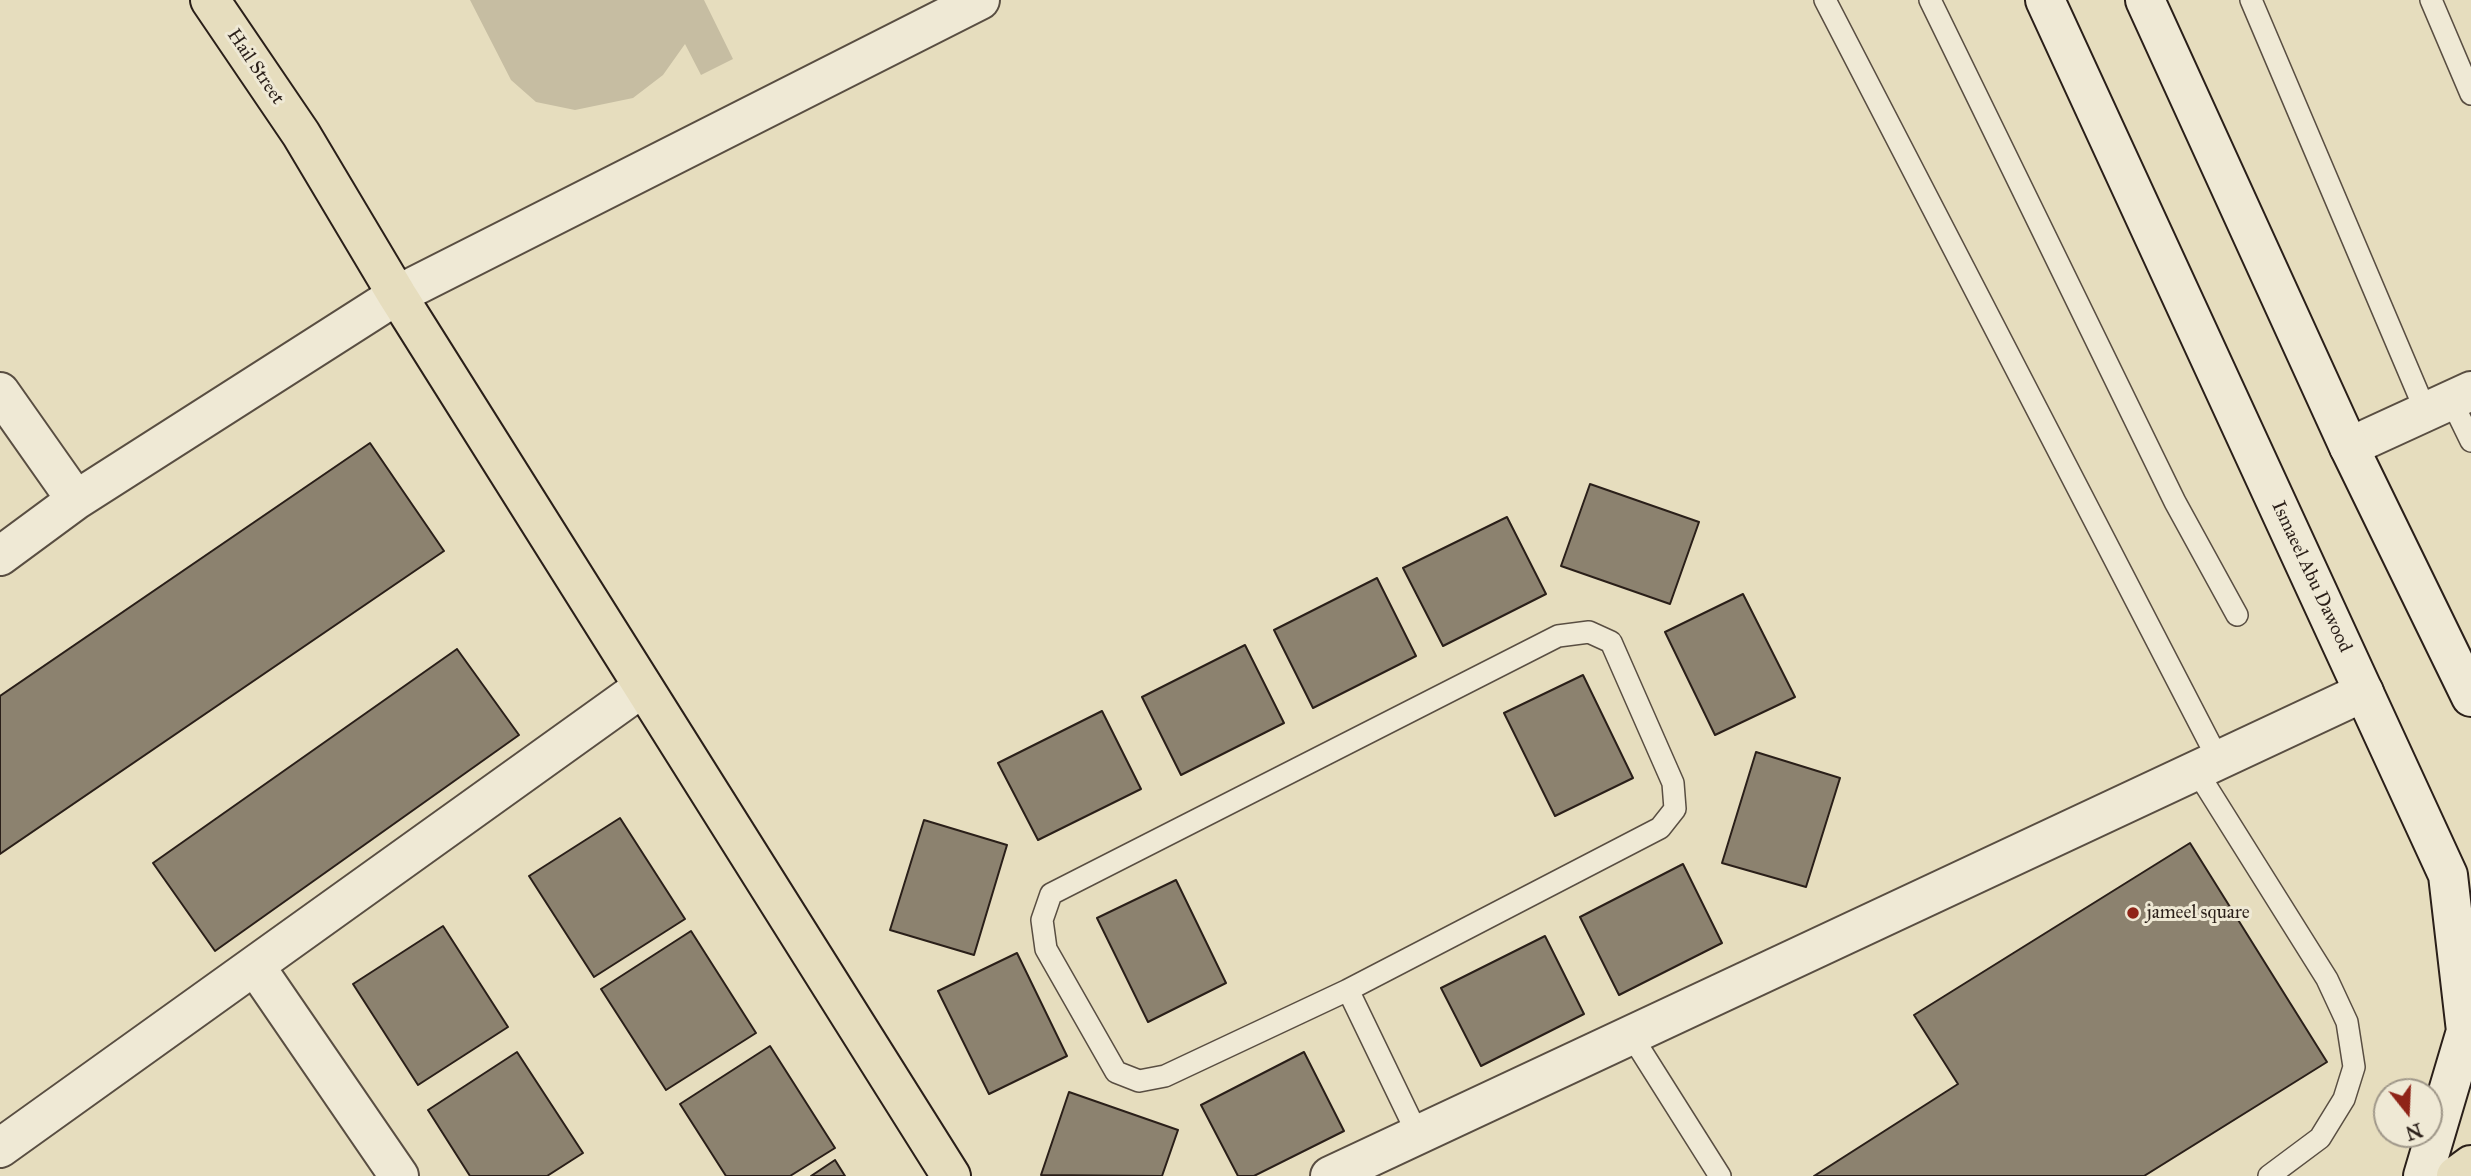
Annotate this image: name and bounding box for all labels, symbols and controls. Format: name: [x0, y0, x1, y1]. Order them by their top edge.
street label: Hail Street: [221, 25, 289, 109]
street label: Ismaeel Abu Dawood: [2266, 498, 2356, 656]
place label: jameel square: [2147, 902, 2250, 924]
marker: jameel square: [2125, 905, 2141, 921]
north arrow: [2373, 1078, 2443, 1148]
text: N: [2403, 1118, 2425, 1145]

